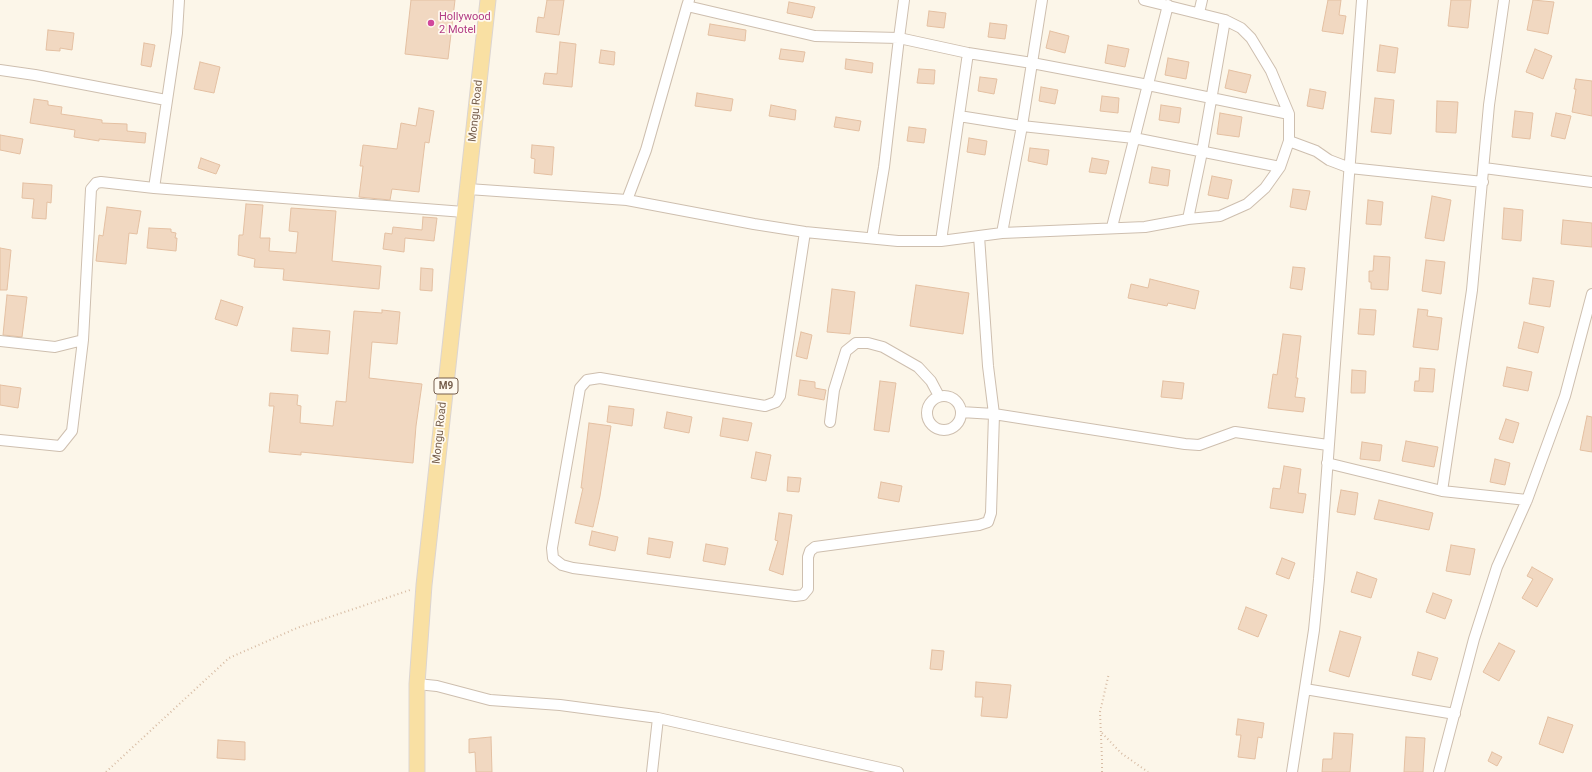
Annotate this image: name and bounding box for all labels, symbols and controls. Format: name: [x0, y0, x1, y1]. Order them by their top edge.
place label: Hollywood 2 Motel: [439, 10, 491, 36]
marker: Hollywood 2 Motel: [426, 18, 436, 28]
street label: Mongu Road: [466, 79, 486, 143]
road number: M9: [434, 378, 458, 394]
street label: Mongu Road: [430, 401, 450, 465]

